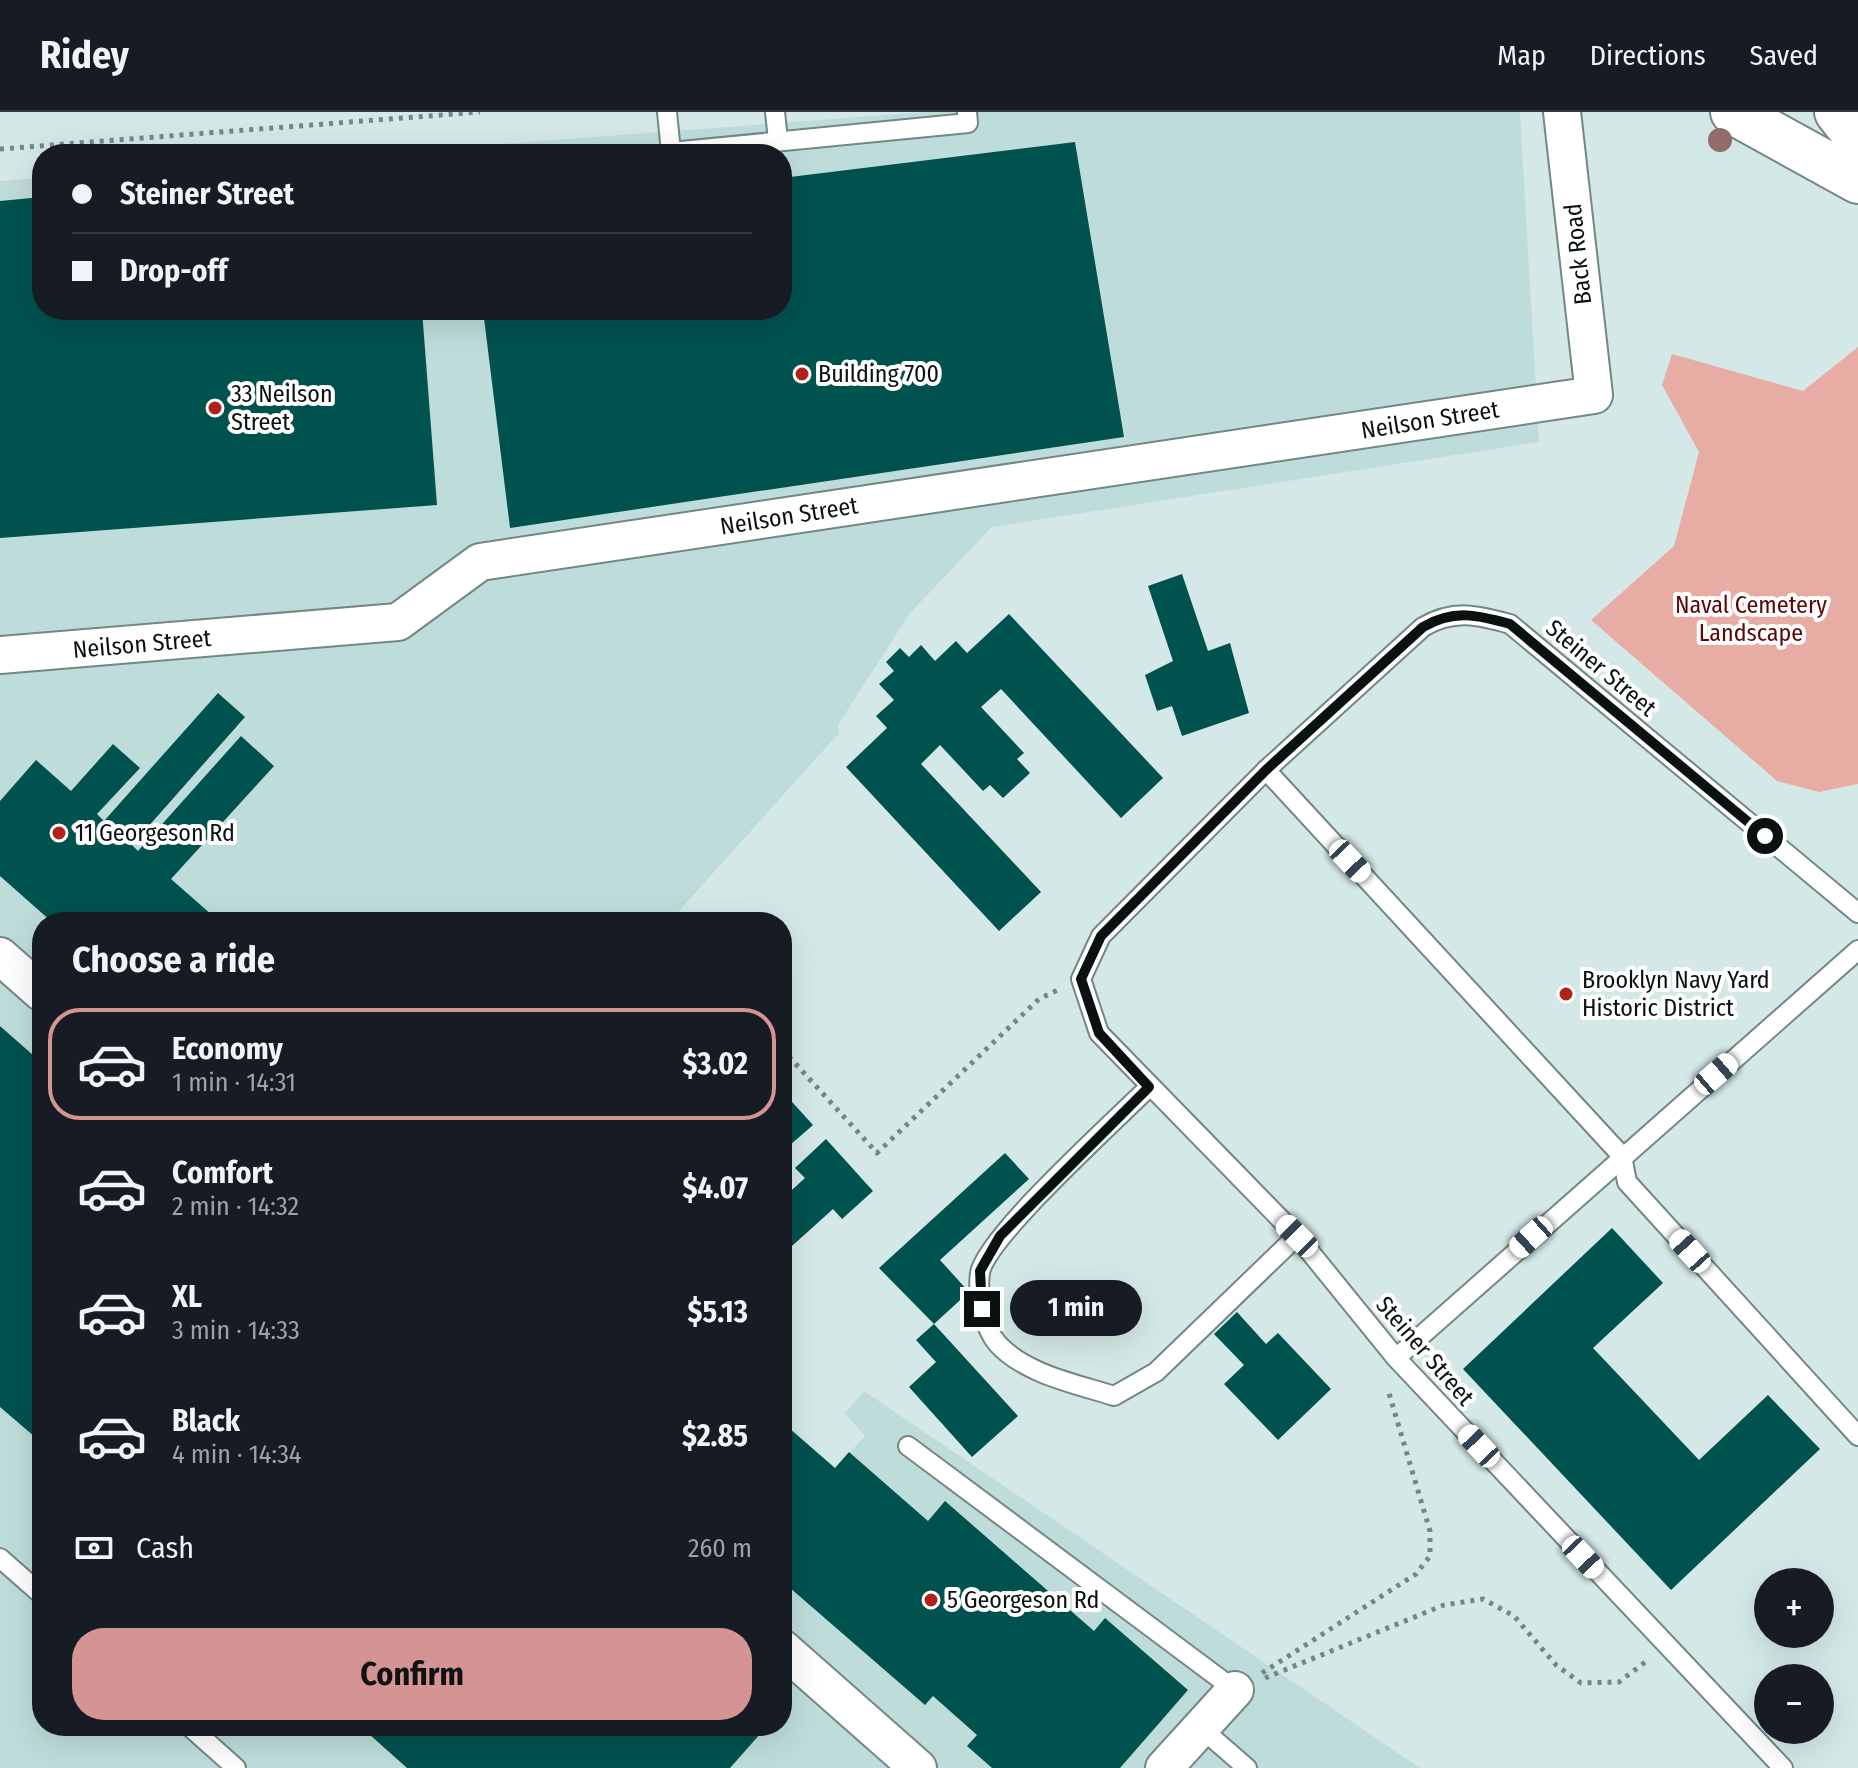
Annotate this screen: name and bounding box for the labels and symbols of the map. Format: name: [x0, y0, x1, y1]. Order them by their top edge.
street label: Back Road: [1559, 202, 1597, 306]
place label: Building 700: [818, 360, 939, 388]
marker: Building 700: [793, 365, 811, 383]
place label: 33 Neilson Street: [231, 380, 333, 436]
street label: Neilson Street: [1359, 395, 1501, 445]
marker: 33 Neilson Street: [206, 399, 224, 417]
street label: Neilson Street: [718, 491, 860, 541]
park label: Naval Cemetery Landscape: [1675, 591, 1827, 647]
street label: Steiner Street: [1540, 614, 1662, 722]
street label: Neilson Street: [72, 624, 213, 664]
route start: [1747, 818, 1783, 854]
place label: 11 Georgeson Rd: [75, 819, 235, 847]
marker: 11 Georgeson Rd: [50, 824, 68, 842]
car: [1325, 835, 1375, 887]
place label: Brooklyn Navy Yard Historic District: [1582, 966, 1770, 1022]
marker: Brooklyn Navy Yard Historic District: [1557, 985, 1575, 1003]
car: [1690, 1049, 1742, 1099]
car: [1272, 1211, 1322, 1261]
car: [1505, 1212, 1557, 1262]
car: [1665, 1225, 1715, 1277]
callout: 1 min: [1010, 1281, 1142, 1337]
route end: [964, 1291, 1000, 1327]
street label: Steiner Street: [1370, 1291, 1480, 1411]
car: [1454, 1420, 1504, 1472]
car: [1558, 1531, 1608, 1583]
place label: 5 Georgeson Rd: [947, 1586, 1099, 1614]
marker: 5 Georgeson Rd: [922, 1591, 940, 1609]

